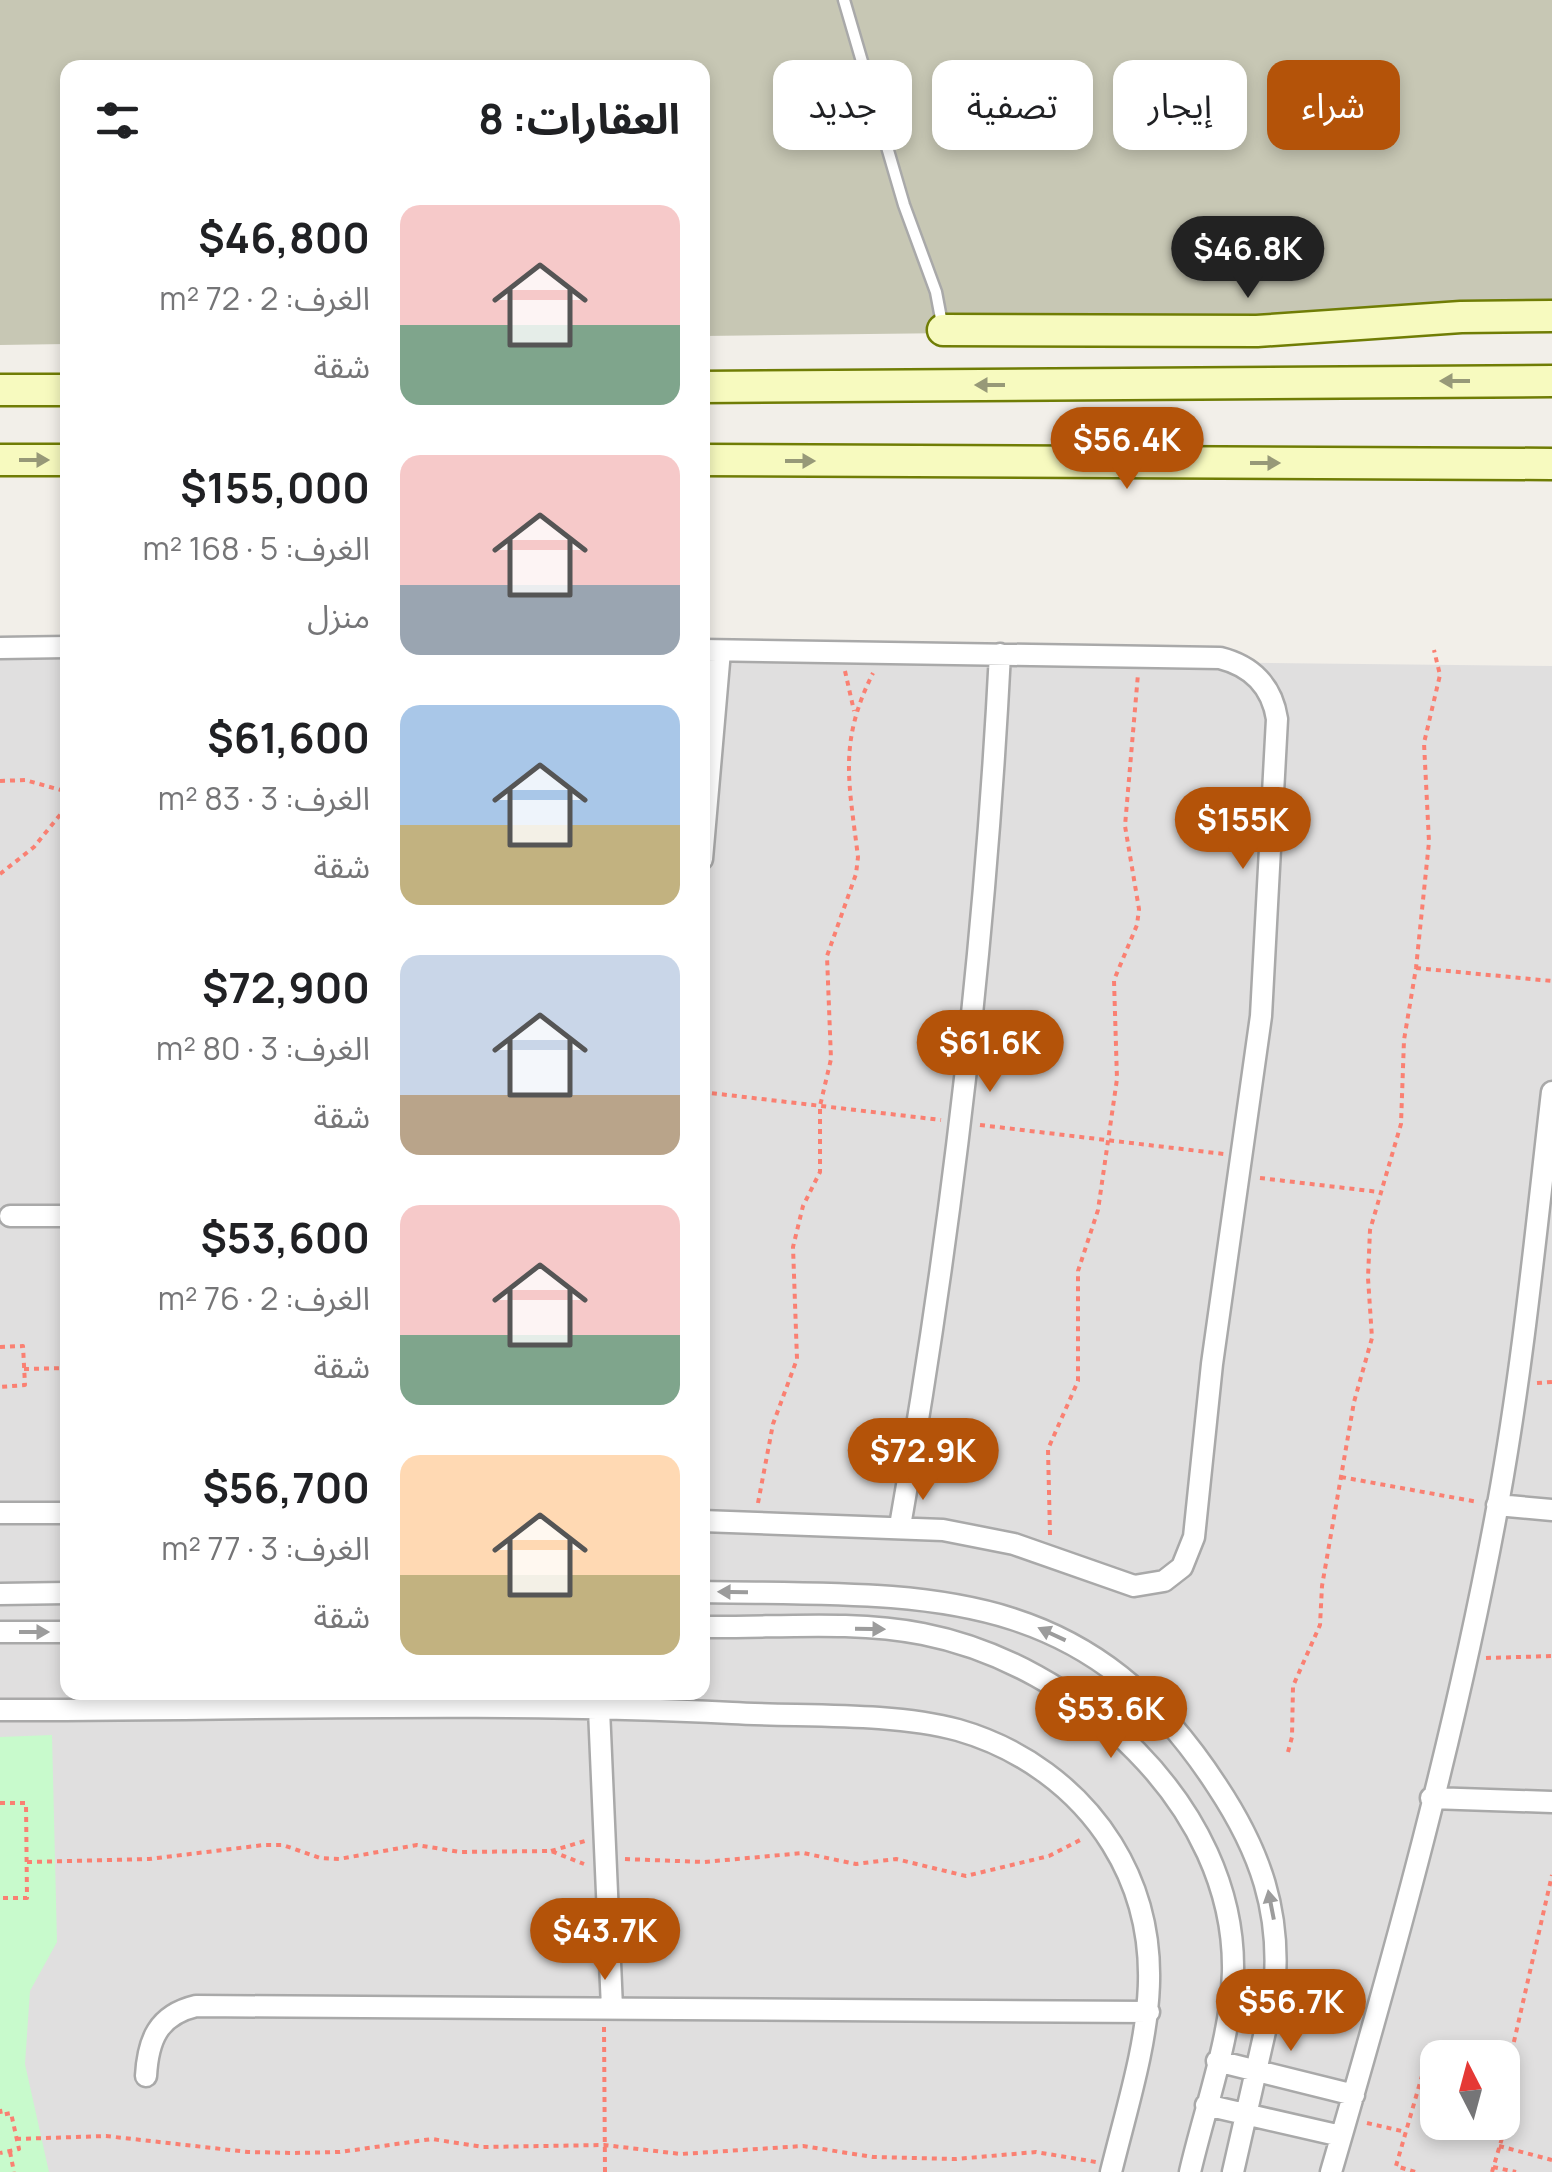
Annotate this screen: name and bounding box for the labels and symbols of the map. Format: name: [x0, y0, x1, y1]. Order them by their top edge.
pin: $46.8K: [1167, 216, 1329, 301]
one-way arrow: [1438, 374, 1470, 390]
one-way arrow: [973, 377, 1005, 393]
pin: $56.4K: [1046, 407, 1208, 492]
one-way arrow: [18, 452, 50, 468]
one-way arrow: [784, 453, 816, 469]
one-way arrow: [1249, 455, 1281, 471]
pin: $155K: [1173, 787, 1313, 872]
pin: $61.6K: [909, 1010, 1071, 1095]
pin: $72.9K: [842, 1418, 1004, 1503]
one-way arrow: [716, 1584, 748, 1600]
one-way arrow: [854, 1621, 886, 1637]
one-way arrow: [18, 1624, 50, 1640]
one-way arrow: [1037, 1626, 1066, 1643]
pin: $53.6K: [1030, 1676, 1192, 1761]
one-way arrow: [1263, 1889, 1279, 1920]
pin: $43.7K: [524, 1898, 686, 1983]
pin: $56.7K: [1210, 1969, 1372, 2054]
north arrow: [1420, 2040, 1520, 2140]

